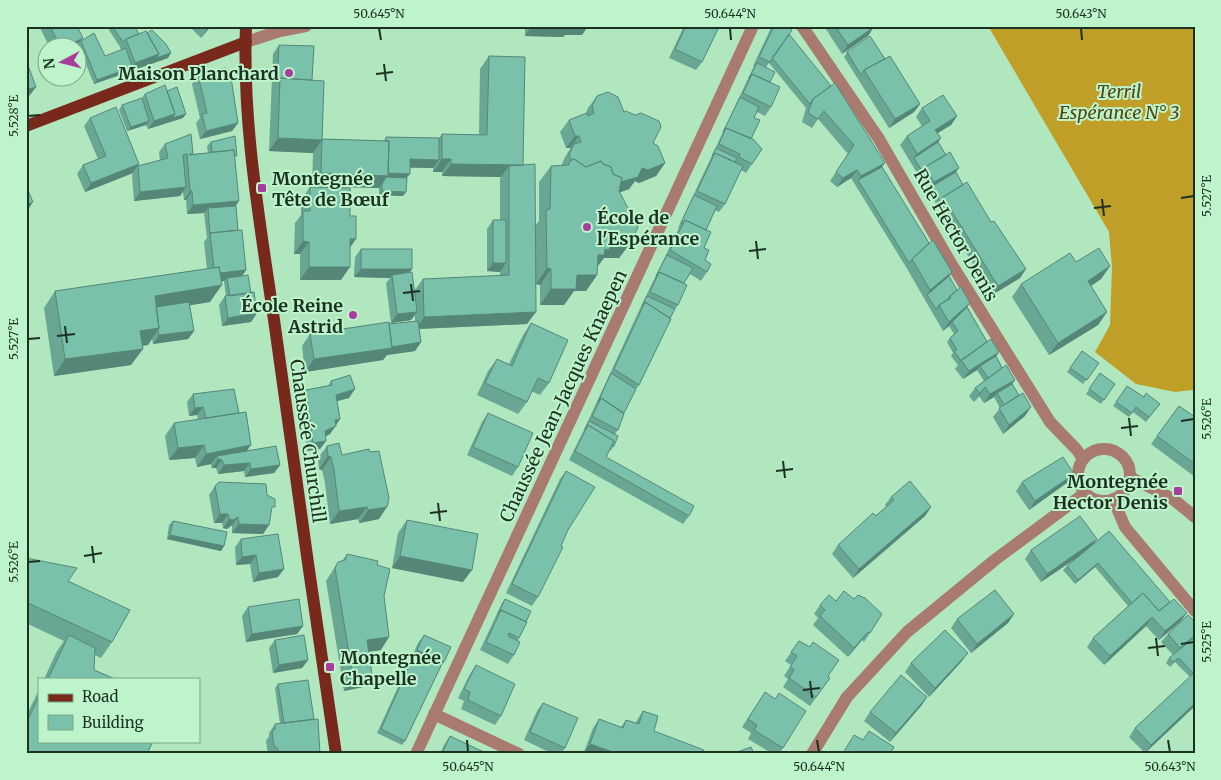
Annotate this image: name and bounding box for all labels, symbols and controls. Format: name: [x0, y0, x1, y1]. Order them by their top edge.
text: 50.645°N: [353, 6, 405, 21]
text: 50.644°N: [704, 6, 757, 21]
text: 50.643°N: [1055, 6, 1107, 21]
north arrow: [38, 38, 88, 88]
text: N: [39, 57, 59, 70]
place label: Maison Planchard: [118, 62, 279, 85]
marker: Maison Planchard: [283, 67, 295, 79]
park label: Terril Espérance N° 3: [1059, 80, 1179, 124]
text: 5.528°E: [6, 95, 21, 137]
street label: Rue Hector Denis: [909, 165, 1003, 306]
place label: Montegnée Tête de Bœuf: [272, 167, 389, 211]
text: 5.527°E: [1199, 175, 1214, 217]
marker: Montegnée Tête de Bœuf: [256, 182, 268, 194]
place label: École de l'Espérance: [597, 206, 699, 250]
marker: École de l'Espérance: [581, 221, 593, 233]
street label: Chaussée Jean-Jacques Knaepen: [494, 266, 632, 526]
place label: École Reine Astrid: [241, 294, 343, 338]
marker: École Reine Astrid: [347, 309, 359, 321]
text: 5.527°E: [6, 318, 21, 360]
street label: Chaussée Churchill: [285, 358, 331, 525]
text: 5.526°E: [1199, 398, 1214, 440]
place label: Montegnée Hector Denis: [1053, 470, 1168, 514]
marker: Montegnée Hector Denis: [1172, 485, 1184, 497]
text: 5.526°E: [6, 541, 21, 583]
text: 5.525°E: [1199, 621, 1214, 663]
place label: Montegnée Chapelle: [340, 646, 441, 690]
marker: Montegnée Chapelle: [324, 661, 336, 673]
legend: [38, 678, 200, 742]
text: Road: [82, 687, 118, 706]
text: Building: [82, 713, 144, 732]
text: 50.645°N: [442, 759, 494, 774]
text: 50.644°N: [793, 759, 846, 774]
text: 50.643°N: [1144, 759, 1196, 774]

